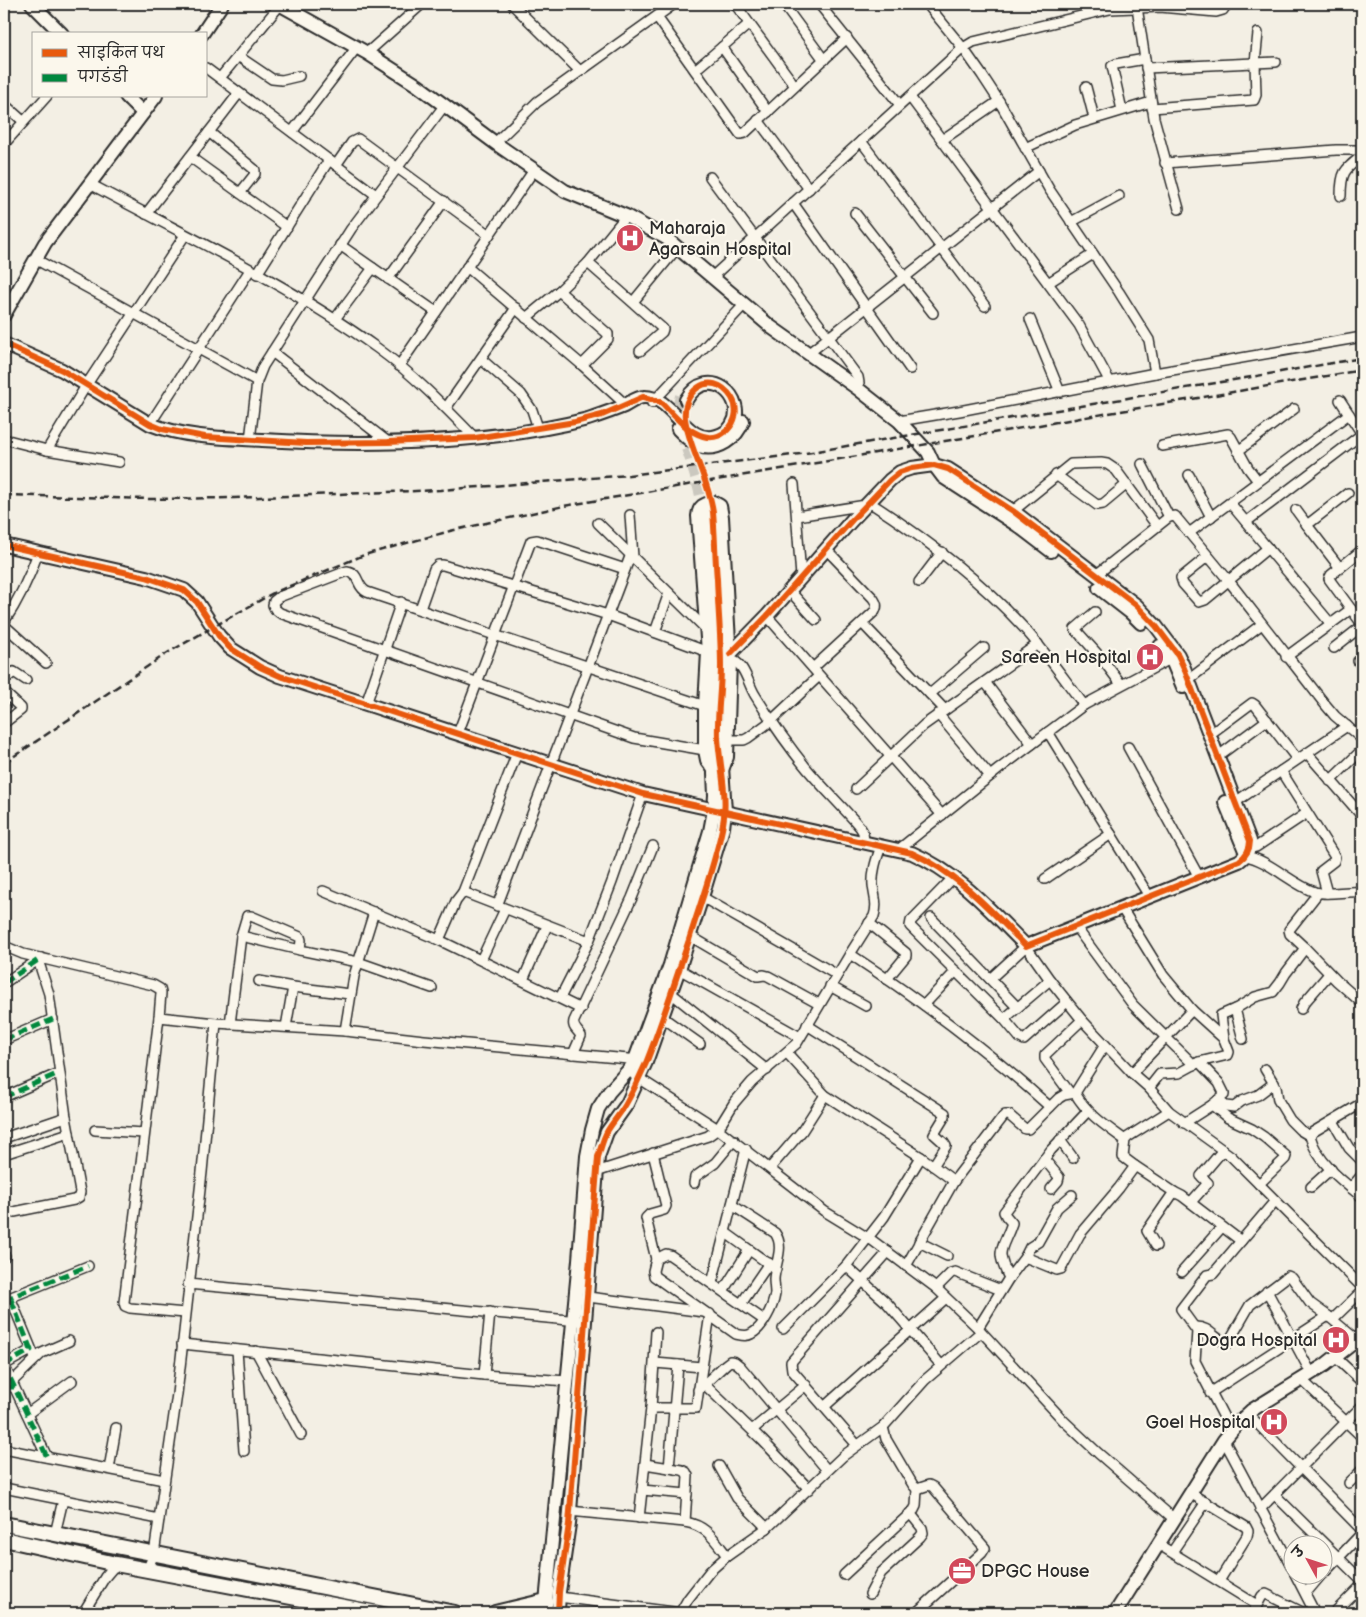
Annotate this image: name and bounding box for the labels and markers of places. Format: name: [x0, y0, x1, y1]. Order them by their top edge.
place label: Maharaja Agarsain Hospital: [649, 218, 791, 260]
hospital icon: Maharaja Agarsain Hospital: [615, 223, 645, 253]
hospital icon: Sareen Hospital: [1135, 642, 1165, 672]
place label: Sareen Hospital: [1001, 647, 1131, 668]
hospital icon: Dogra Hospital: [1321, 1325, 1351, 1355]
place label: Dogra Hospital: [1196, 1330, 1317, 1351]
hospital icon: Goel Hospital: [1259, 1407, 1289, 1437]
place label: Goel Hospital: [1146, 1412, 1255, 1433]
office icon: DPGC House: [947, 1556, 977, 1586]
place label: DPGC House: [981, 1561, 1090, 1582]

